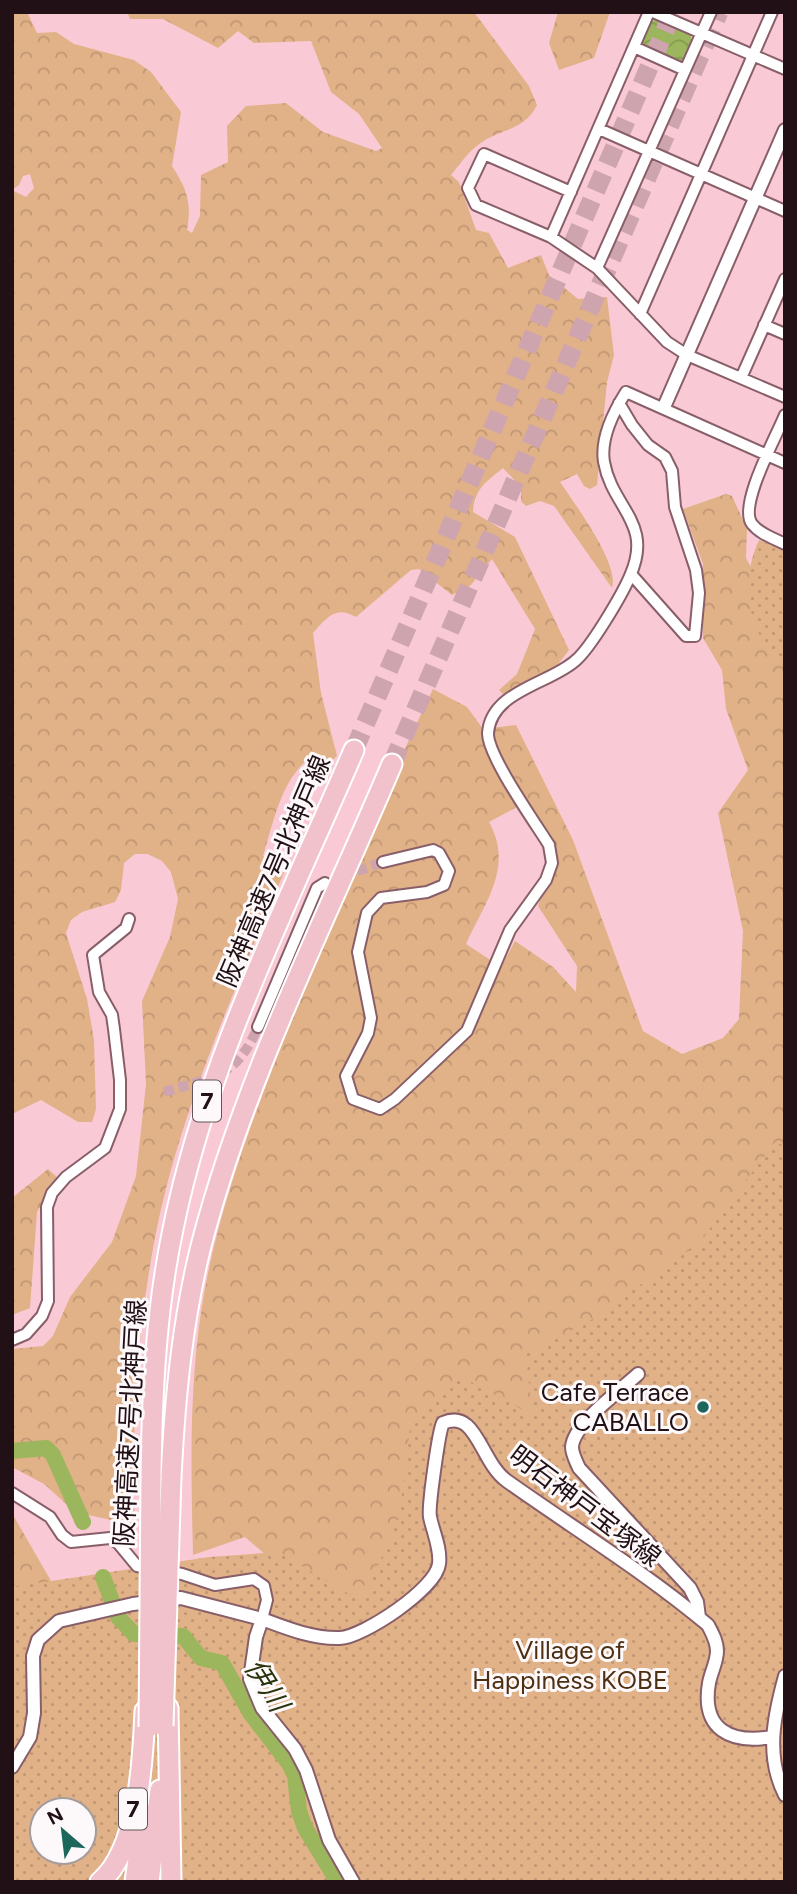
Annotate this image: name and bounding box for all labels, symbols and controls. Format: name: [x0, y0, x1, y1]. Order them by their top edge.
street label: 阪神高速7号北神戸線: [211, 751, 337, 991]
road number: 7: [193, 1080, 221, 1121]
street label: 阪神高速7号北神戸線: [108, 1298, 152, 1548]
place label: Cafe Terrace CABALLO: [541, 1376, 689, 1438]
marker: Cafe Terrace CABALLO: [695, 1399, 711, 1415]
street label: 明石神戸宝塚線: [503, 1438, 667, 1574]
park label: Village of Happiness KOBE: [472, 1634, 668, 1696]
water label: 伊川: [238, 1652, 298, 1720]
road number: 7: [119, 1789, 147, 1830]
north arrow: [28, 1796, 98, 1866]
text: N: [43, 1803, 67, 1830]

